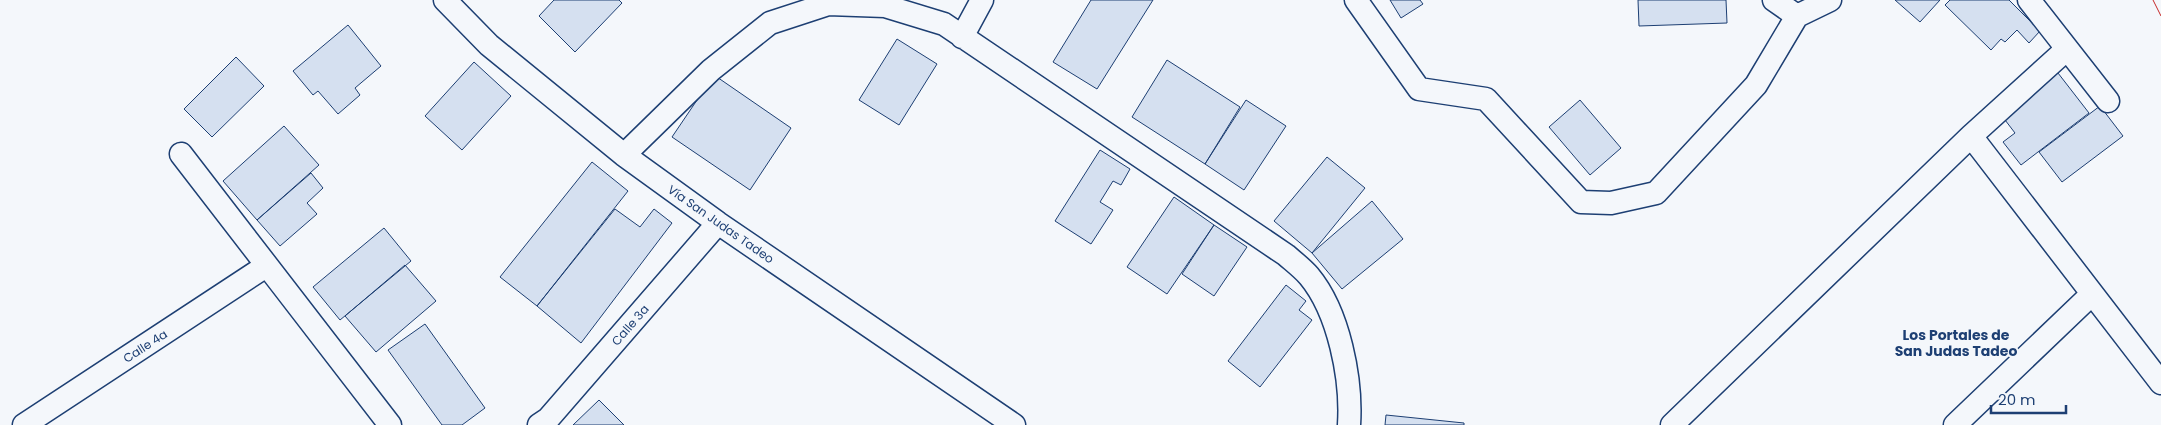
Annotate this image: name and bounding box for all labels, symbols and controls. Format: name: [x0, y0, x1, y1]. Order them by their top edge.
street label: Vía San Judas Tadeo: [665, 181, 778, 267]
street label: Calle 3a: [607, 301, 653, 349]
street label: Calle 4a: [120, 325, 170, 367]
district label: Los Portales de San Judas Tadeo: [1895, 325, 2017, 361]
scale bar: [1991, 382, 2066, 414]
text: 20 m: [1998, 389, 2036, 410]

